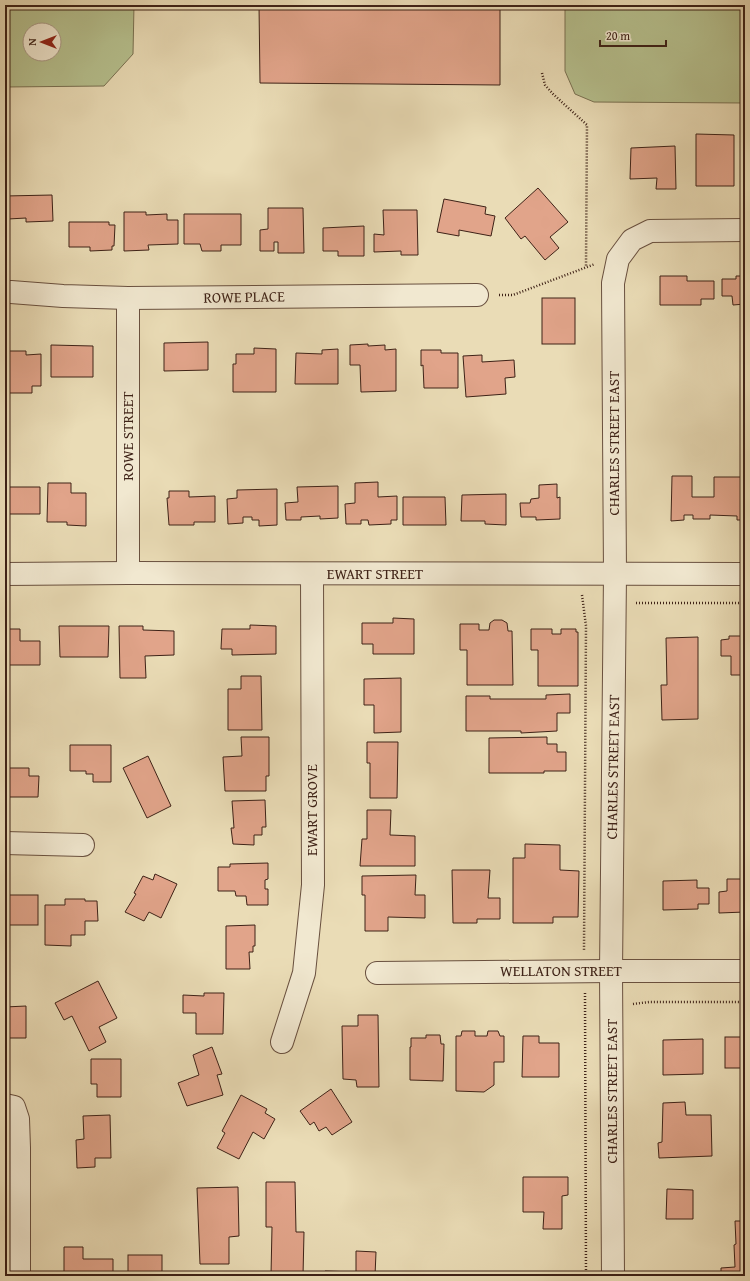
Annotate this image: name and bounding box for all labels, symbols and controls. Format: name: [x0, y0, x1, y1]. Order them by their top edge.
north arrow: [22, 22, 62, 62]
scale bar: [600, 22, 666, 48]
text: 20 m: [606, 27, 630, 44]
text: N: [24, 38, 40, 46]
street label: ROWE PLACE: [203, 285, 285, 308]
street label: CHARLES STREET EAST: [603, 370, 624, 516]
street label: ROWE STREET: [117, 391, 138, 481]
street label: EWART STREET: [327, 563, 424, 584]
street label: CHARLES STREET EAST: [601, 694, 624, 840]
street label: EWART GROVE: [301, 764, 322, 856]
street label: WELLATON STREET: [500, 960, 623, 981]
street label: CHARLES STREET EAST: [601, 1018, 622, 1164]

